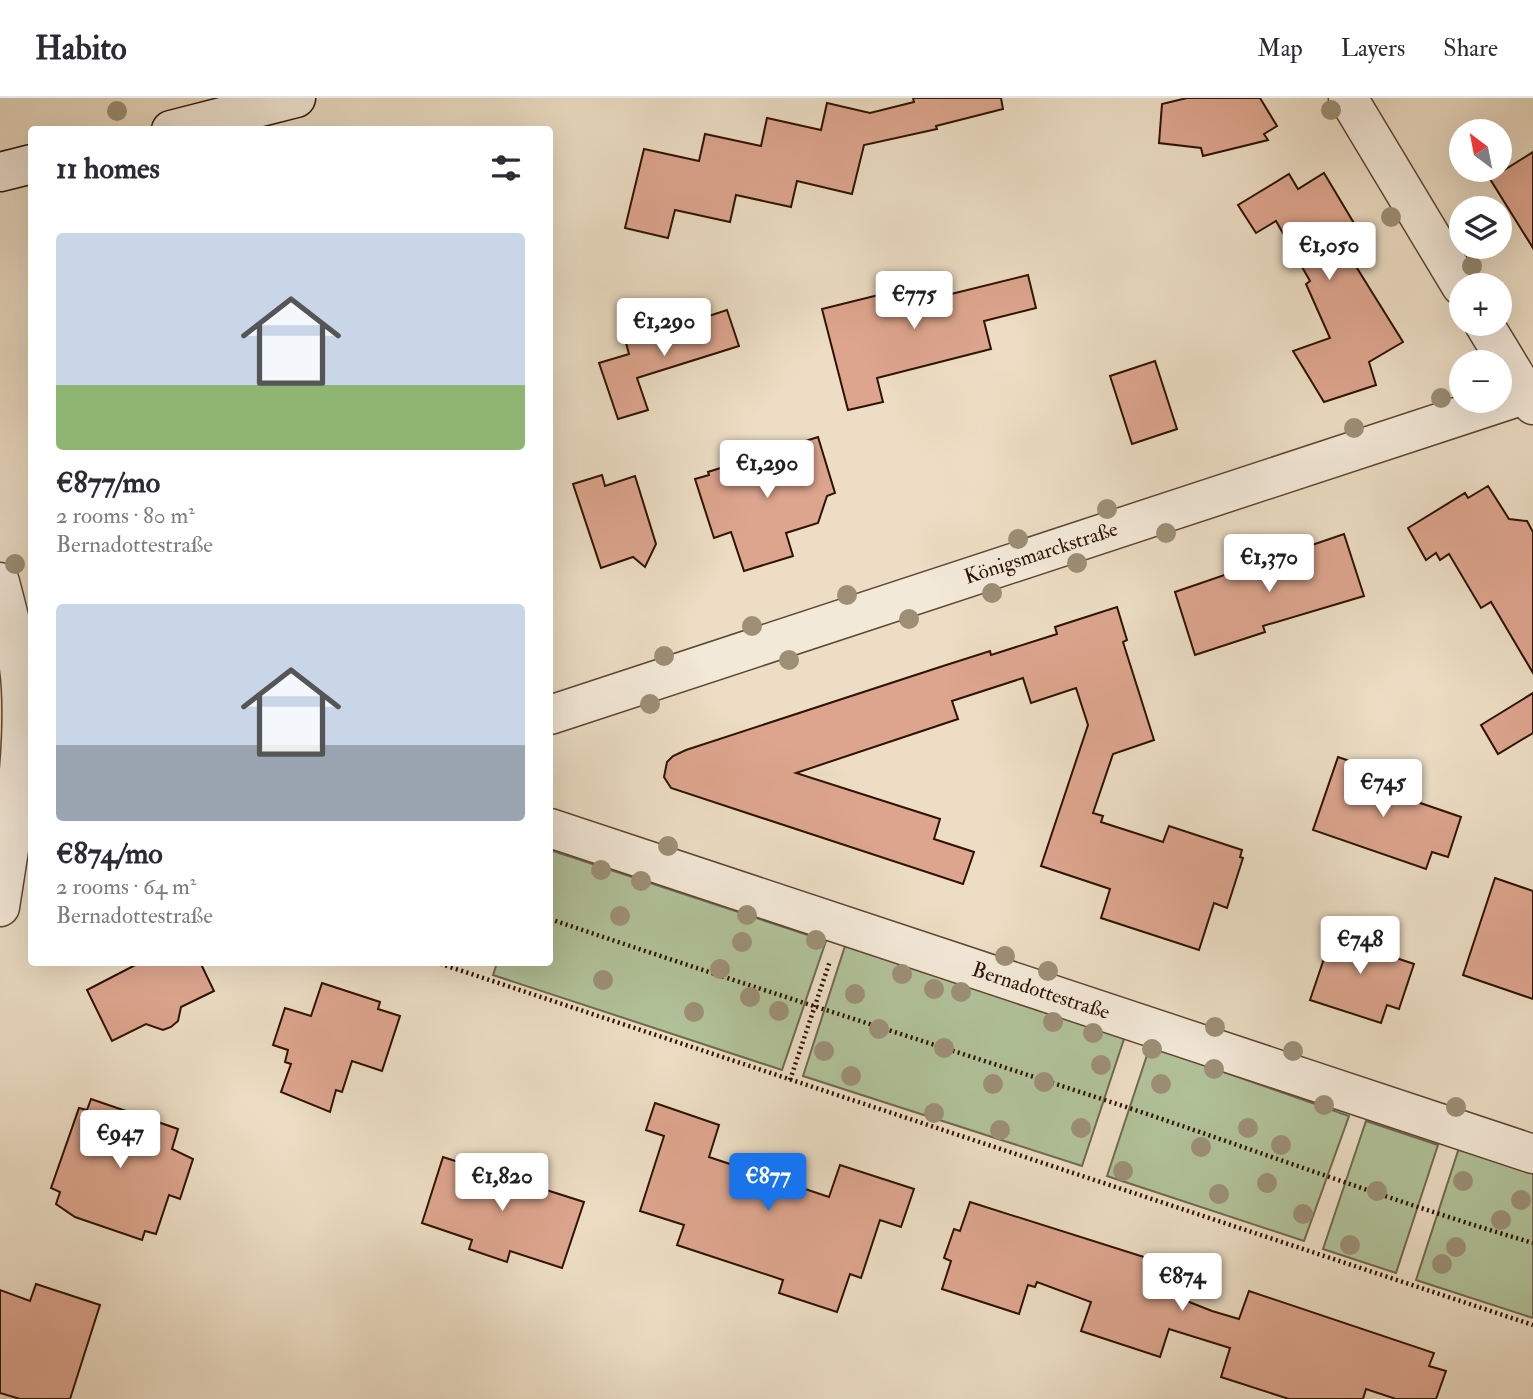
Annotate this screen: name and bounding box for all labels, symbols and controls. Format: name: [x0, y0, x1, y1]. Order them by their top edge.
text: Habito: [35, 28, 127, 69]
text: Map: [1258, 33, 1303, 64]
text: Layers: [1341, 33, 1405, 64]
text: Share: [1443, 33, 1498, 64]
north arrow: [1449, 119, 1512, 182]
map controls: [1449, 119, 1512, 413]
icon: filters: [487, 149, 525, 187]
text: 11 homes: [56, 150, 160, 187]
button: layers: [1449, 196, 1512, 259]
pin: €1,050: [1272, 222, 1386, 282]
text: €1,050: [1299, 230, 1359, 259]
pin: €775: [873, 272, 955, 331]
button: +: [1449, 273, 1512, 336]
icon: home: [228, 278, 354, 404]
text: €775: [892, 279, 936, 308]
pin: €1,290: [607, 299, 721, 358]
text: €1,290: [633, 306, 695, 335]
button: −: [1449, 350, 1512, 413]
pin: €1,290: [710, 440, 824, 500]
text: €1,290: [736, 448, 798, 477]
text: €877/mo: [56, 464, 160, 501]
text: 2 rooms · 80 m²: [56, 501, 195, 530]
street label: Königsmarckstraße: [961, 515, 1121, 591]
text: Bernadottestraße: [56, 530, 213, 559]
pin: €1,370: [1212, 534, 1326, 594]
text: €1,370: [1240, 542, 1298, 571]
icon: home: [228, 649, 354, 775]
pin: €745: [1342, 760, 1424, 819]
text: €745: [1360, 767, 1406, 796]
text: €874/mo: [56, 835, 163, 872]
text: 2 rooms · 64 m²: [56, 872, 196, 901]
text: Bernadottestraße: [56, 901, 213, 930]
pin: €748: [1319, 916, 1401, 976]
text: €748: [1337, 924, 1383, 953]
street label: Bernadottestraße: [969, 956, 1113, 1026]
pin: €947: [79, 1110, 161, 1170]
text: €947: [96, 1118, 144, 1147]
pin: €1,820: [445, 1154, 559, 1213]
pin: €877: [727, 1154, 809, 1213]
text: €1,820: [471, 1161, 533, 1190]
text: €877: [745, 1161, 791, 1190]
pin: €874: [1141, 1254, 1223, 1313]
text: €874: [1159, 1261, 1205, 1290]

